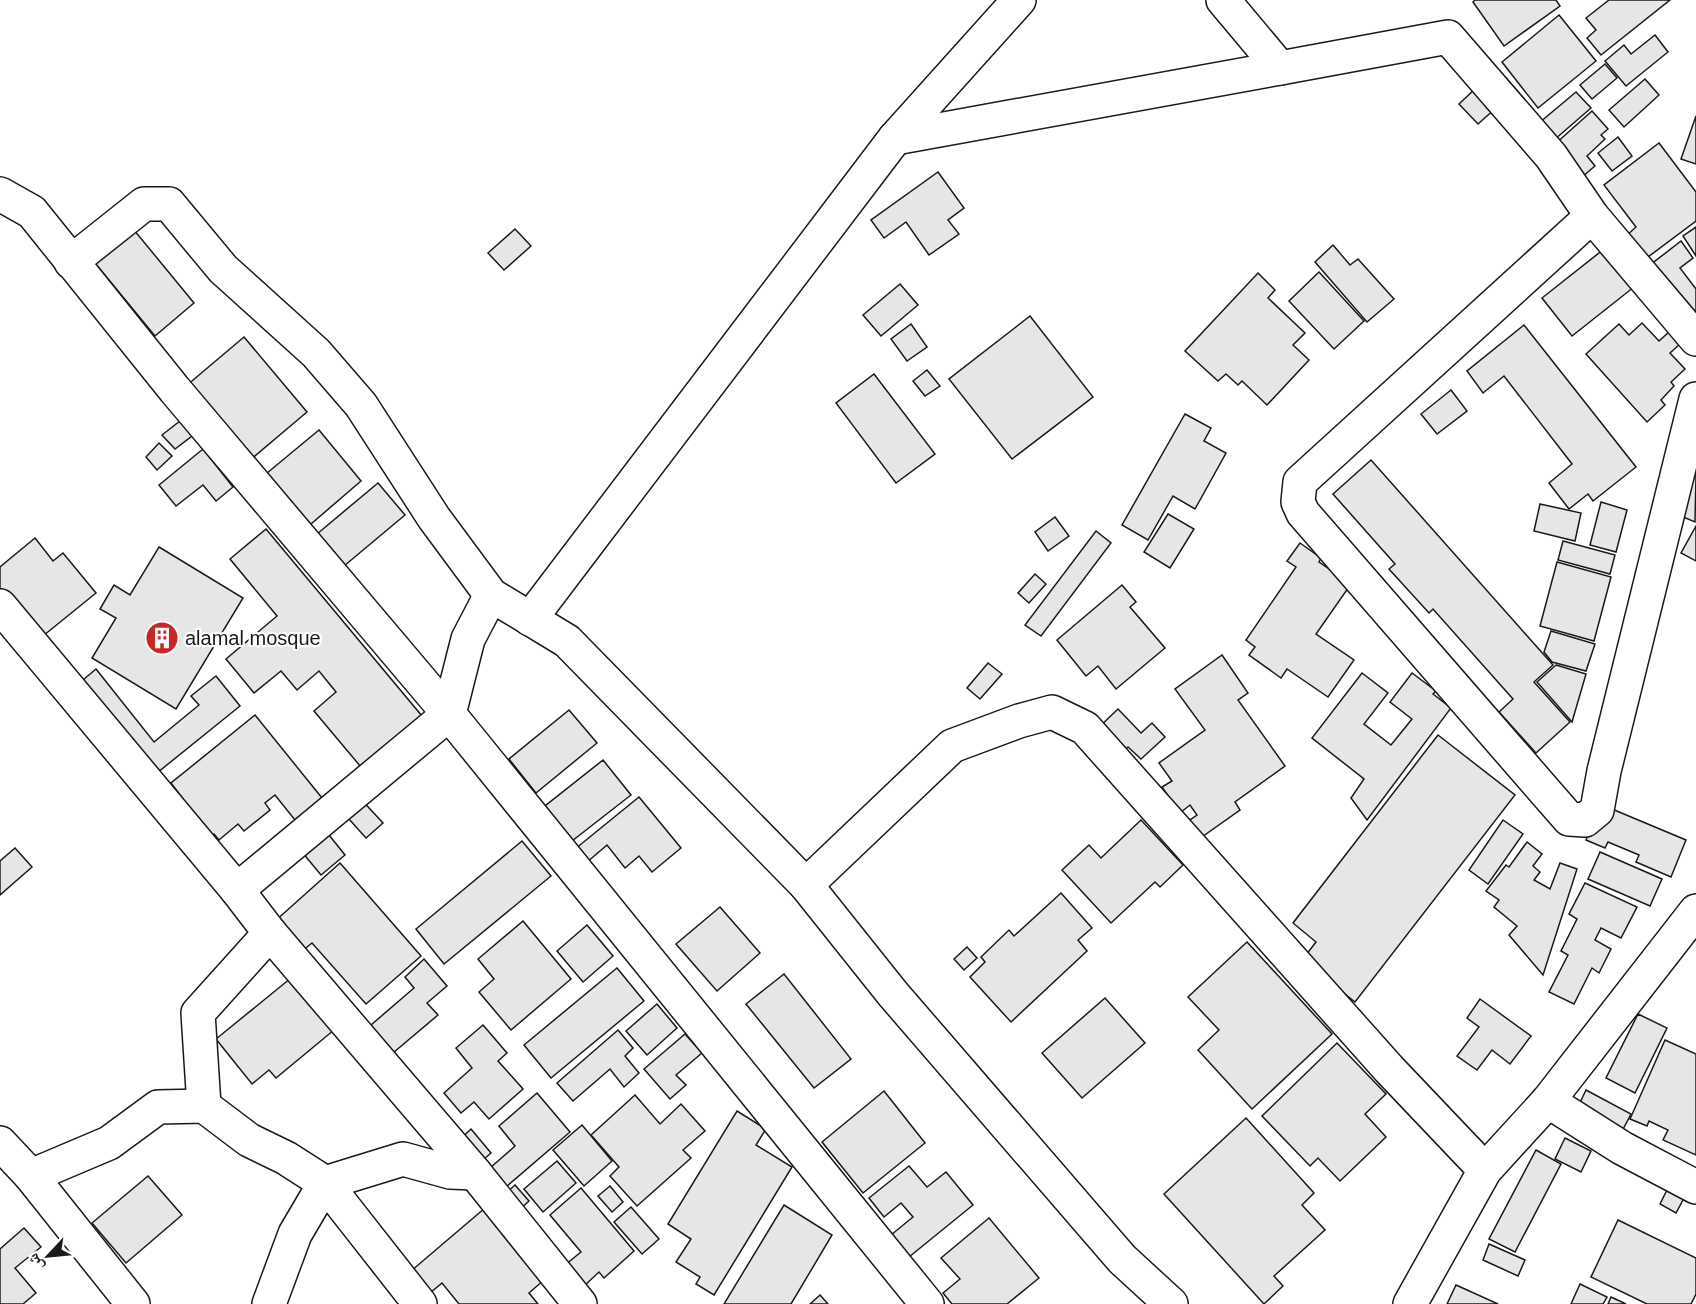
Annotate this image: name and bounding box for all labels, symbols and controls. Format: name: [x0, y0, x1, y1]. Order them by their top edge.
building icon: alamal mosque: [144, 620, 180, 656]
place label: alamal mosque: [185, 627, 321, 649]
north arrow: [18, 1226, 78, 1286]
text: ش: [24, 1251, 47, 1274]

